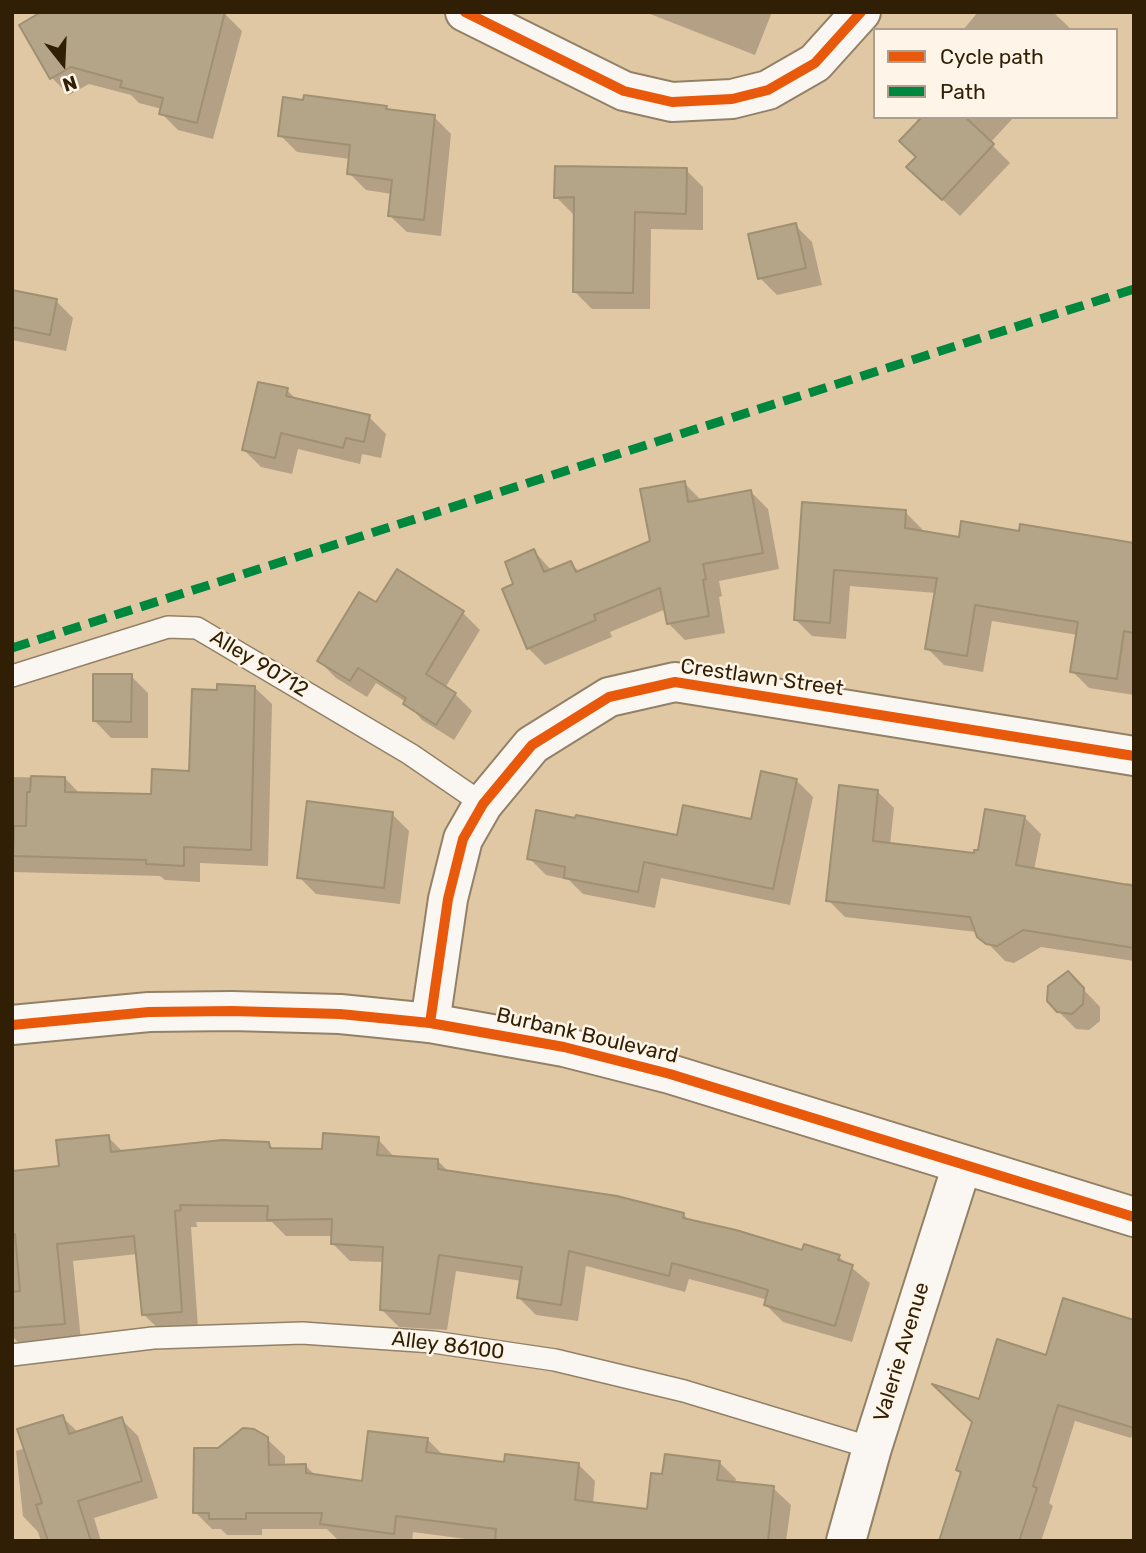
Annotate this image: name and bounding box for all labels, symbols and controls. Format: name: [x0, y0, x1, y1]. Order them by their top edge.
north arrow: [28, 28, 98, 98]
legend: [873, 28, 1118, 119]
text: Cycle path: [940, 44, 1044, 69]
text: N: [60, 70, 80, 96]
text: Path: [940, 79, 986, 104]
street label: Alley 90712: [205, 625, 313, 703]
street label: Crestlawn Street: [679, 654, 845, 702]
street label: Burbank Boulevard: [494, 1003, 680, 1069]
street label: Valerie Avenue: [869, 1279, 935, 1425]
street label: Alley 86100: [390, 1327, 506, 1365]

